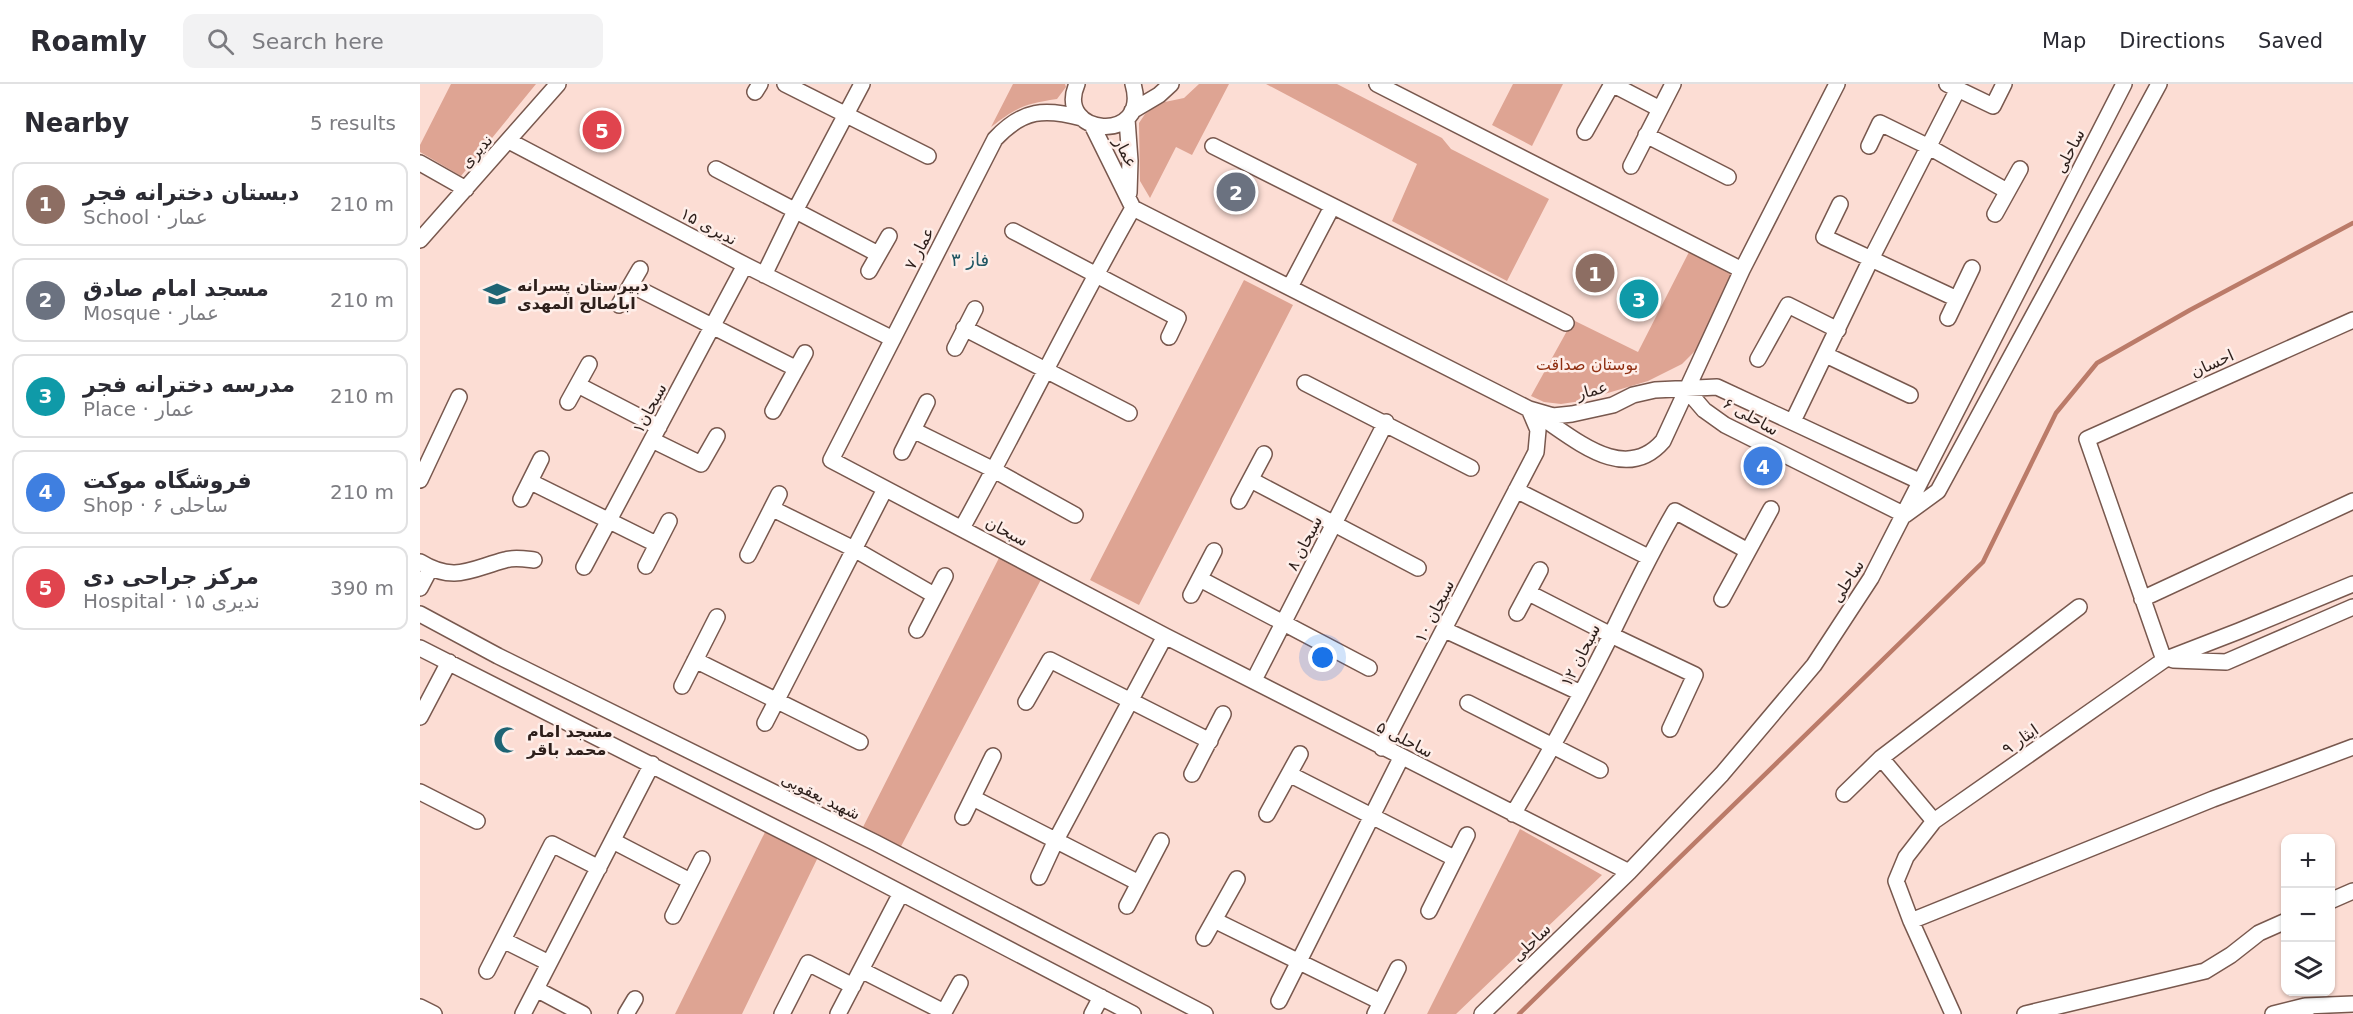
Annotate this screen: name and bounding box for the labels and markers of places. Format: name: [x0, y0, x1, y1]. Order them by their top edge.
pin: 5: [582, 108, 621, 152]
pin: 2: [1216, 170, 1256, 214]
pin: 1: [1576, 250, 1614, 296]
place label: دبیرستان پسرانه اباصالح المهدی: [517, 276, 649, 313]
pin: 3: [1620, 276, 1658, 322]
school or university icon: دبیرستان پسرانه اباصالح المهدی: [482, 279, 512, 309]
pin: 4: [1744, 444, 1782, 488]
place label: مسجد امام محمد باقر: [526, 722, 613, 759]
mosque icon: مسجد امام محمد باقر: [492, 725, 522, 755]

